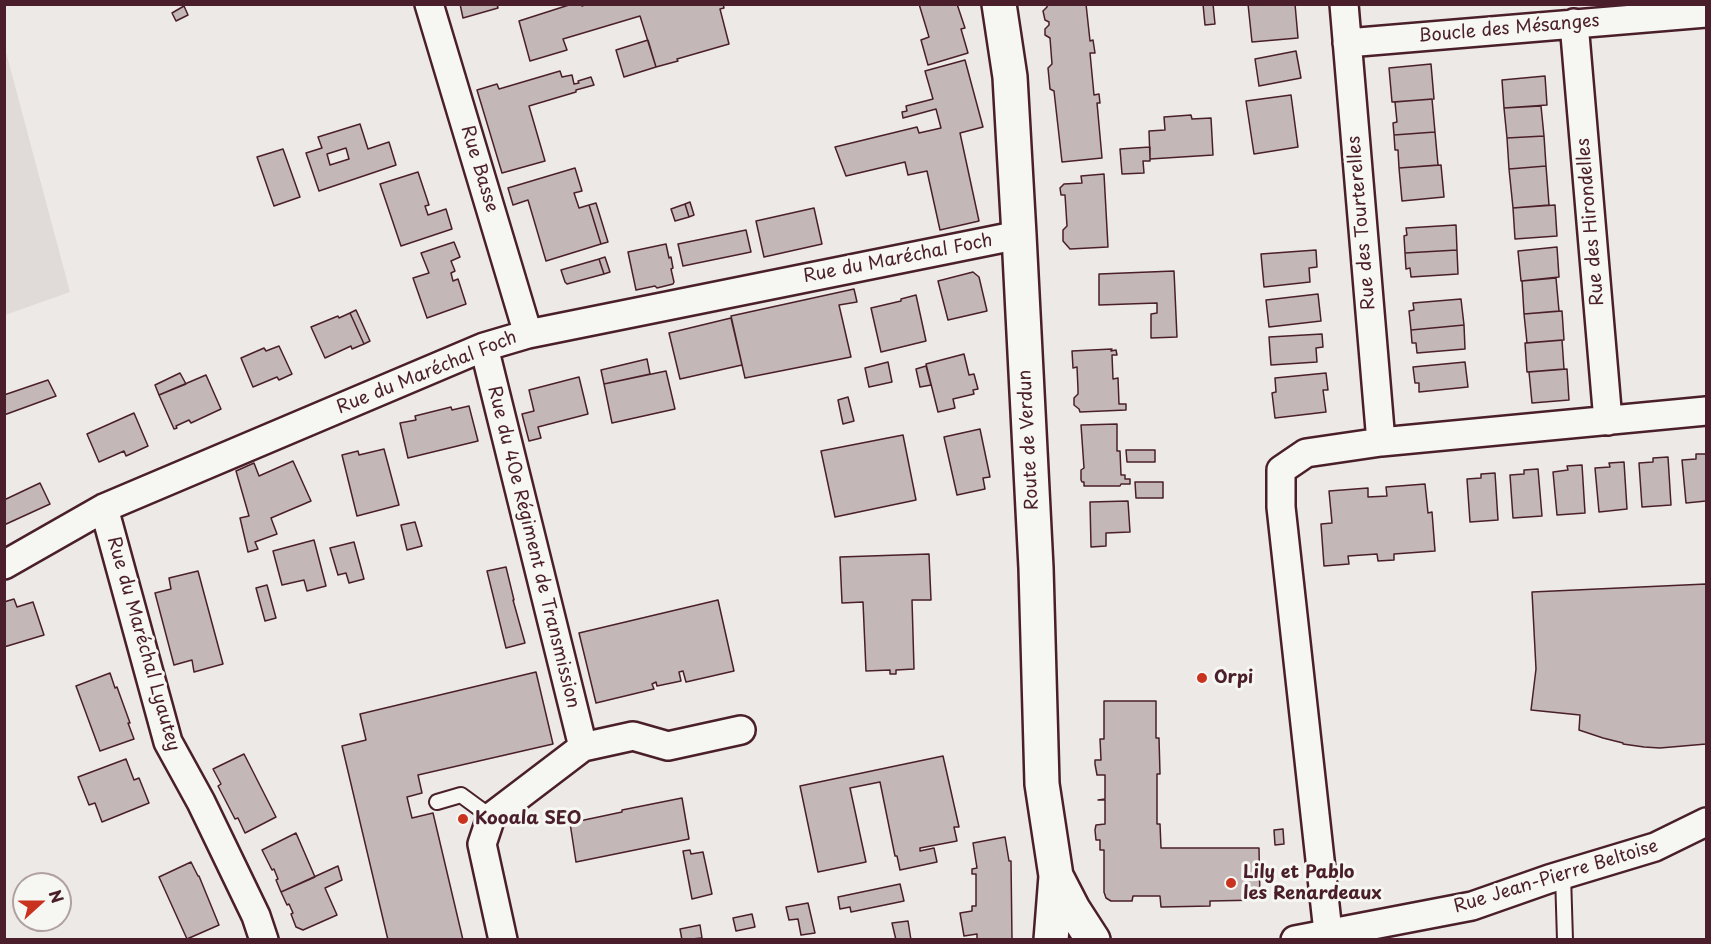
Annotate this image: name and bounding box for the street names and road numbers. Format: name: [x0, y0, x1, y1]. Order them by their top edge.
street label: Boucle des Mésanges: [1417, 10, 1601, 48]
street label: Rue Basse: [456, 123, 502, 215]
street label: Rue des Tourterelles: [1344, 135, 1380, 311]
street label: Rue des Hirondelles: [1573, 137, 1609, 307]
street label: Rue du Maréchal Foch: [801, 230, 995, 288]
street label: Rue du Maréchal Foch: [334, 327, 520, 419]
street label: Route de Verdun: [1015, 369, 1043, 511]
street label: Rue du 40e Régiment de Transmission: [482, 384, 584, 710]
street label: Rue du Maréchal Lyautey: [102, 534, 184, 754]
street label: Rue Jean-Pierre Beltoise: [1451, 836, 1661, 918]

